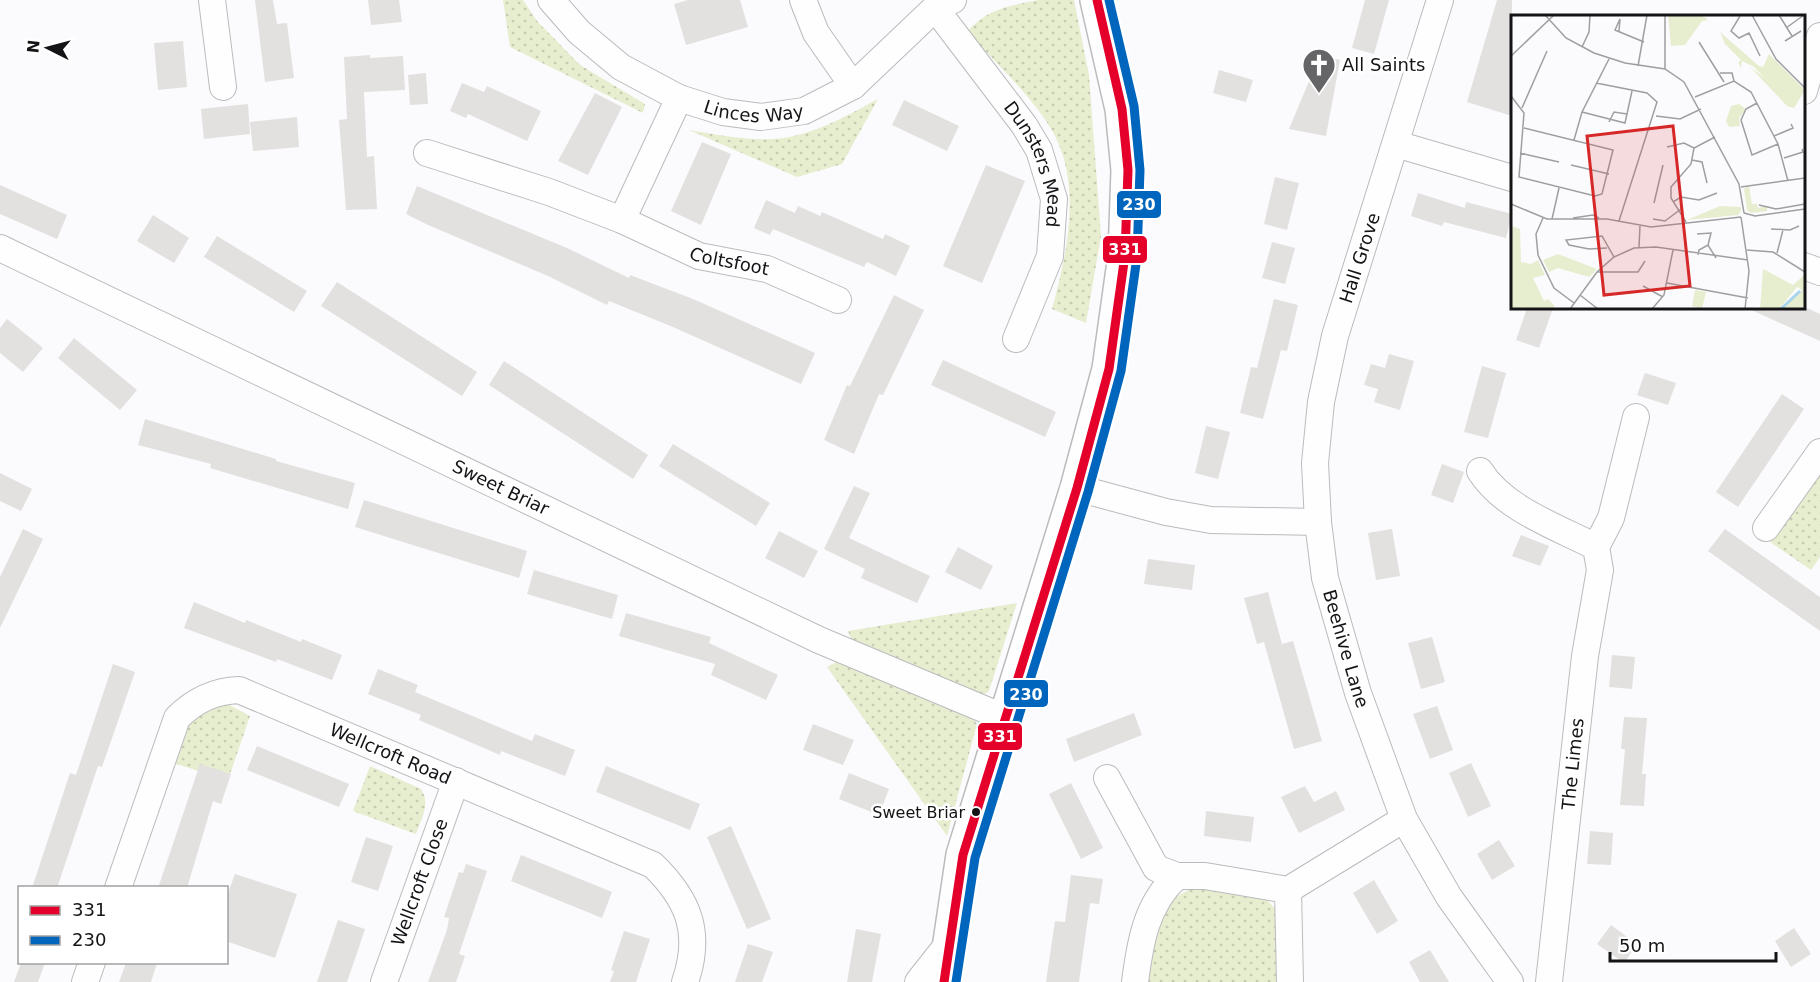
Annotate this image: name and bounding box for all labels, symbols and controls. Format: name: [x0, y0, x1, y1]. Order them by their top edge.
inset map: [1511, 15, 1805, 309]
north arrow: [18, 18, 78, 78]
text: N: [23, 39, 44, 54]
church icon: All Saints: [1301, 47, 1337, 94]
place label: All Saints: [1342, 54, 1425, 75]
street label: Linces Way: [701, 96, 805, 127]
street label: Dunsters Mead: [1000, 97, 1065, 228]
line badge: 230: [1116, 190, 1162, 219]
text: 230: [1122, 195, 1156, 214]
street label: Hall Grove: [1335, 210, 1384, 306]
line badge: 331: [1102, 235, 1148, 264]
text: 331: [1108, 240, 1142, 259]
street label: Coltsfoot: [686, 242, 771, 279]
street label: Sweet Briar: [449, 455, 553, 519]
street label: Beehive Lane: [1319, 587, 1373, 711]
line badge: 230: [1003, 679, 1049, 708]
text: 230: [1009, 685, 1043, 704]
street label: The Limes: [1557, 717, 1588, 812]
street label: Wellcroft Road: [327, 719, 454, 788]
line badge: 331: [977, 722, 1023, 751]
text: 331: [983, 727, 1017, 746]
place label: Sweet Briar: [872, 803, 965, 822]
marker: Sweet Briar: [970, 806, 982, 818]
street label: Wellcroft Close: [387, 816, 452, 949]
legend: [18, 886, 228, 964]
text: 331: [72, 899, 106, 920]
scale bar: [1610, 925, 1776, 963]
text: 230: [72, 929, 106, 950]
text: 50 m: [1619, 935, 1665, 956]

